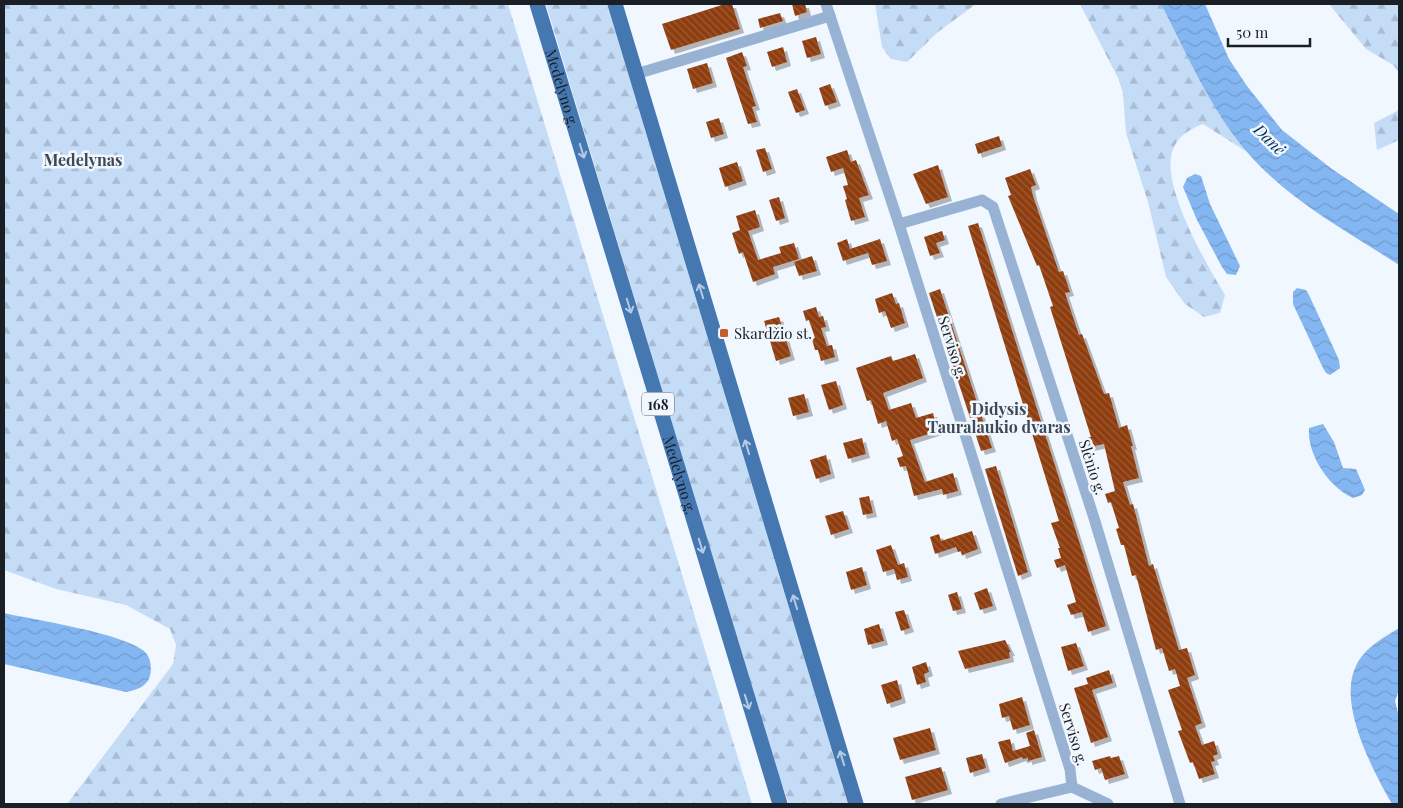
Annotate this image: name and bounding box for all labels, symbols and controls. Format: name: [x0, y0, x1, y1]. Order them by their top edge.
scale bar: [1228, 15, 1310, 47]
text: 50 m: [1236, 22, 1269, 42]
street label: Medelyno g.: [541, 46, 584, 130]
water label: Danė: [1249, 118, 1290, 159]
one-way arrow: [578, 142, 588, 158]
district label: Medelynas: [43, 149, 123, 170]
one-way arrow: [695, 283, 705, 299]
one-way arrow: [625, 298, 635, 314]
street label: Serviso g.: [934, 313, 972, 381]
place label: Skardžio st.: [734, 323, 812, 343]
marker: Skardžio st.: [718, 327, 730, 339]
road number: 168: [642, 392, 674, 416]
district label: Didysis Tauralaukio dvaras: [927, 398, 1071, 437]
street label: Medelyno g.: [659, 433, 701, 517]
street label: Slėnio g.: [1075, 437, 1111, 497]
one-way arrow: [742, 439, 752, 455]
one-way arrow: [696, 537, 706, 553]
one-way arrow: [789, 594, 799, 610]
one-way arrow: [743, 693, 753, 709]
street label: Serviso g.: [1055, 700, 1093, 768]
one-way arrow: [836, 750, 846, 766]

